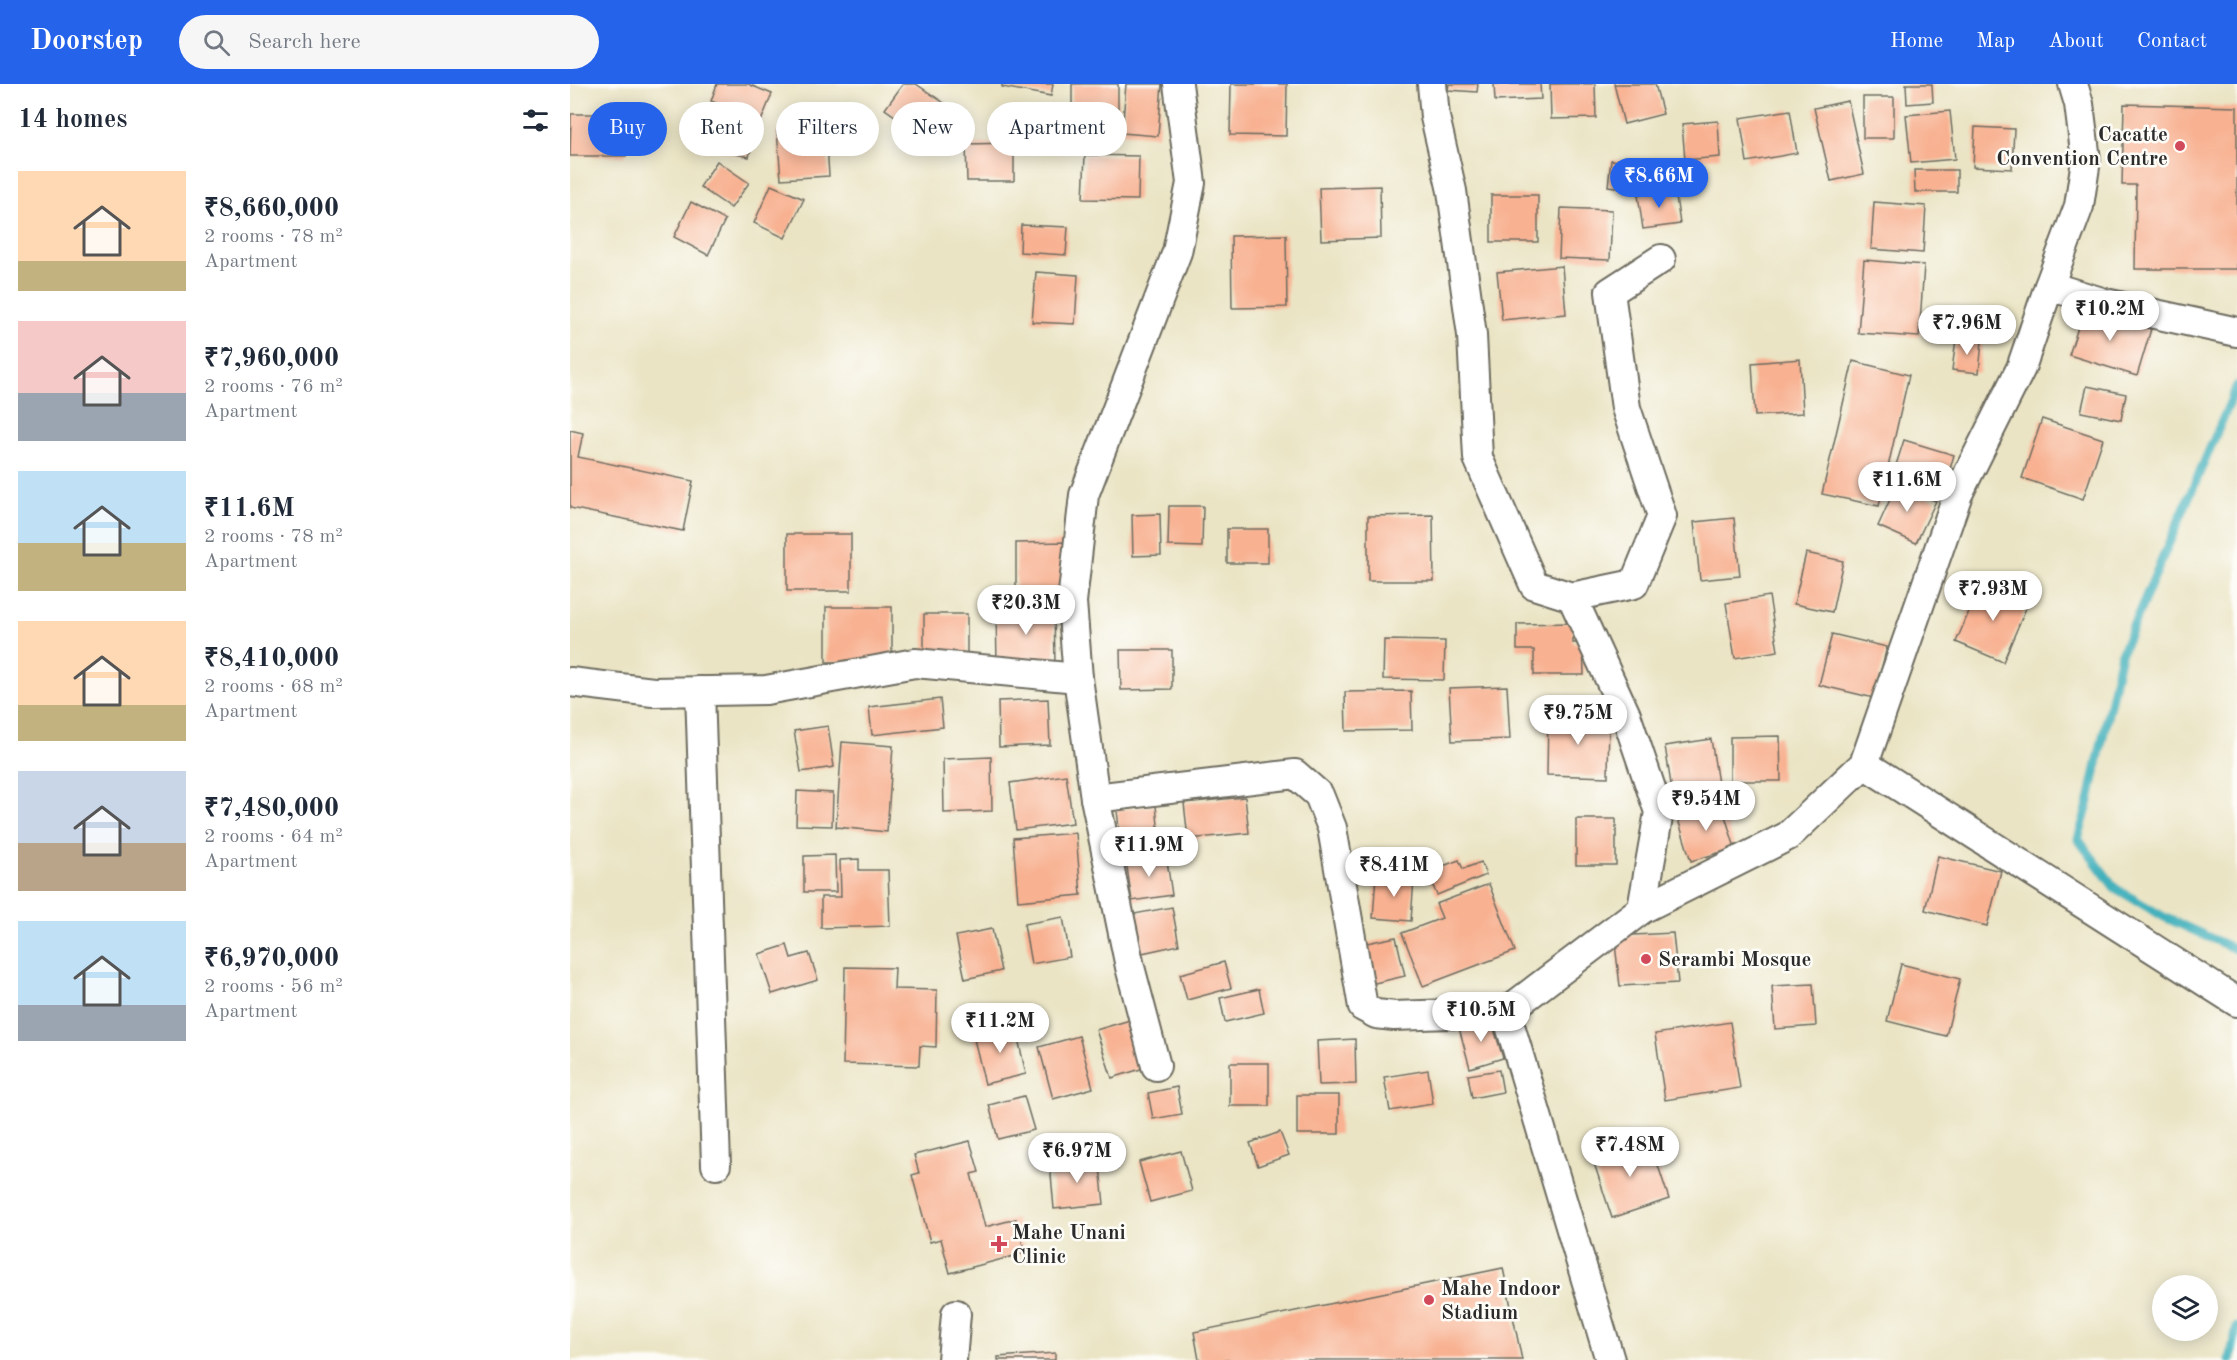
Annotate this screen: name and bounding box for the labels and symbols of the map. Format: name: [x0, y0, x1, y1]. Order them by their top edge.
place label: Cacatte Convention Centre: [1996, 125, 2168, 170]
marker: Cacatte Convention Centre: [2173, 139, 2187, 153]
pin: ₹8.66M: [1610, 158, 1708, 209]
pin: ₹10.2M: [2061, 291, 2159, 342]
pin: ₹7.96M: [1918, 305, 2016, 356]
pin: ₹11.6M: [1858, 462, 1956, 513]
pin: ₹7.93M: [1944, 571, 2042, 622]
pin: ₹20.3M: [977, 585, 1075, 636]
pin: ₹9.75M: [1529, 695, 1627, 746]
pin: ₹9.54M: [1657, 781, 1755, 832]
pin: ₹11.9M: [1100, 827, 1198, 878]
pin: ₹8.41M: [1345, 847, 1443, 898]
place label: Serambi Mosque: [1658, 950, 1811, 971]
marker: Serambi Mosque: [1639, 952, 1653, 966]
pin: ₹10.5M: [1432, 992, 1530, 1043]
pin: ₹11.2M: [951, 1003, 1049, 1054]
pin: ₹7.48M: [1581, 1127, 1679, 1178]
pin: ₹6.97M: [1028, 1133, 1126, 1184]
place label: Mahe Unani Clinic: [1012, 1223, 1126, 1268]
marker: Mahe Unani Clinic: [990, 1235, 1008, 1253]
place label: Mahe Indoor Stadium: [1441, 1279, 1560, 1324]
marker: Mahe Indoor Stadium: [1422, 1293, 1436, 1307]

